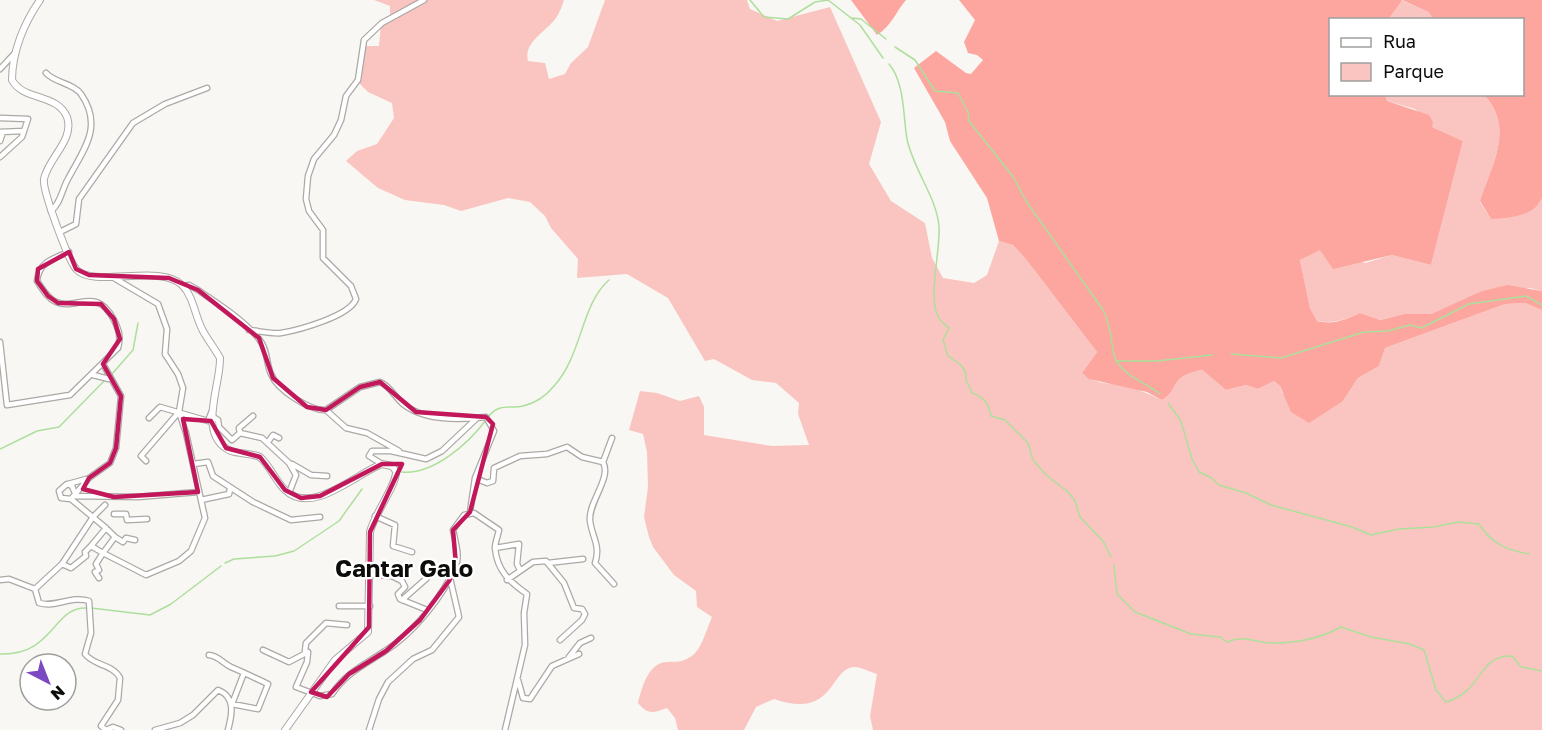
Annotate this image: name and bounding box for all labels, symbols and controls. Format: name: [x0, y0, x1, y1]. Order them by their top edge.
legend: [1329, 18, 1524, 96]
text: Rua: [1383, 30, 1416, 52]
text: Parque: [1383, 60, 1444, 82]
district label: Cantar Galo: [335, 553, 473, 582]
north arrow: [18, 652, 78, 712]
text: N: [47, 682, 69, 705]

